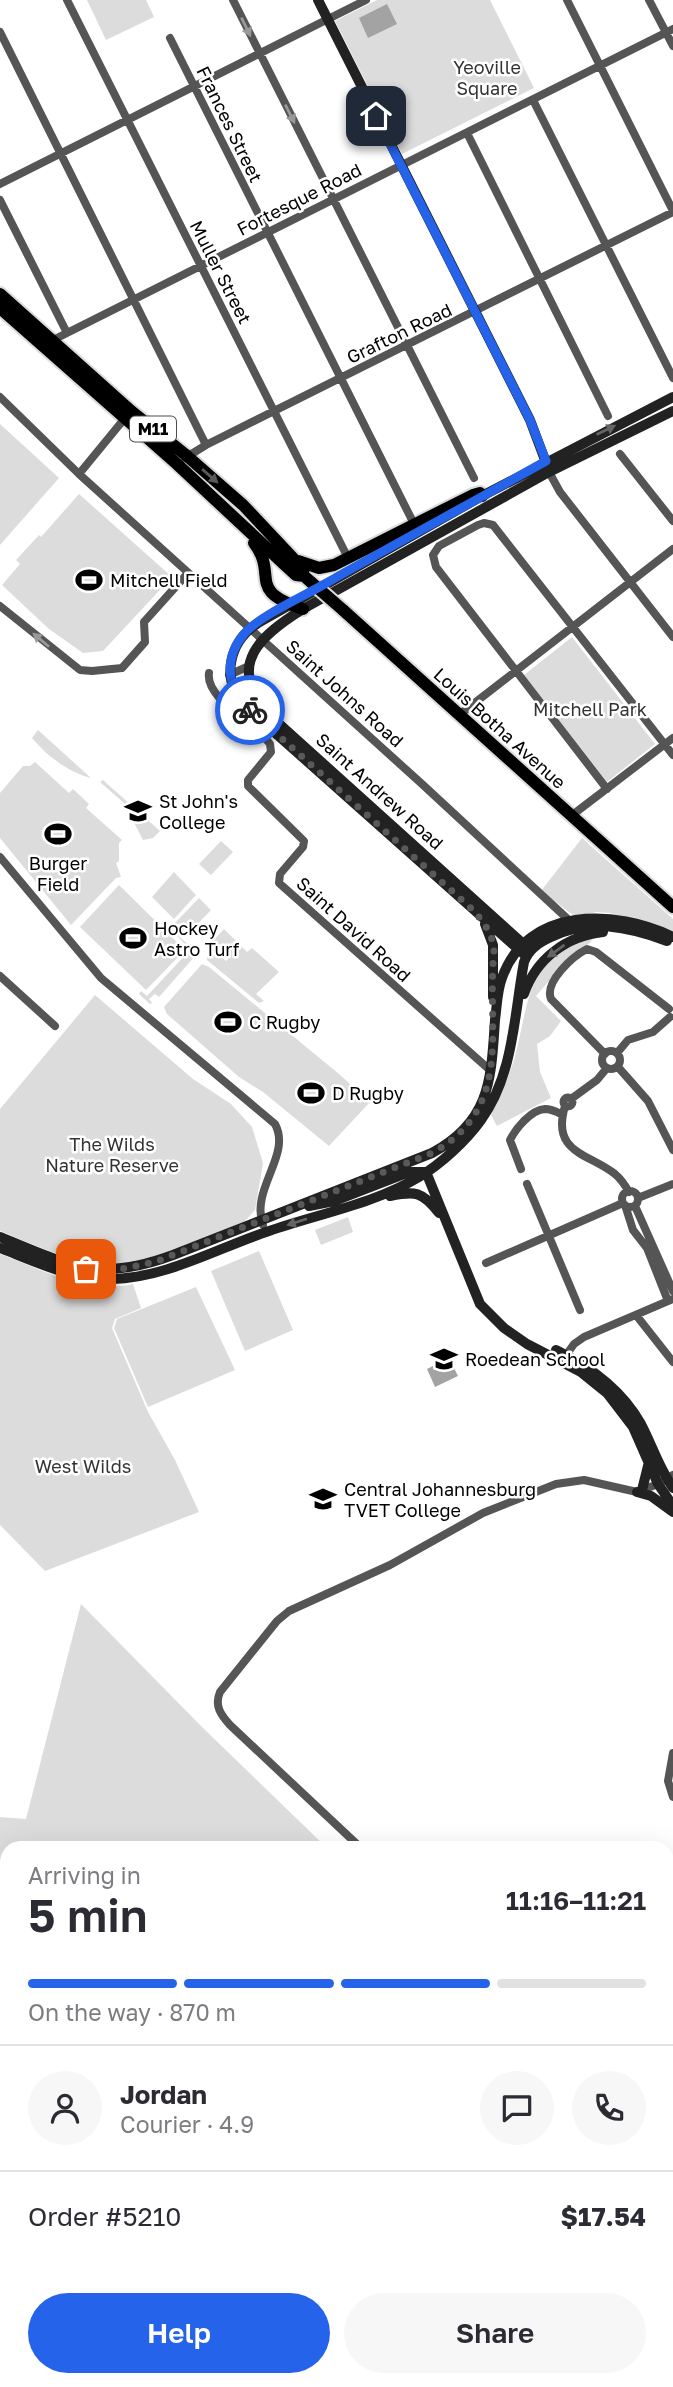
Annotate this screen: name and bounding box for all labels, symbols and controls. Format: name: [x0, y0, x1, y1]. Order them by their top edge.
one-way arrow: [240, 17, 252, 37]
park label: Yeoville Square: [453, 56, 521, 99]
street label: Frances Street: [192, 62, 268, 186]
pin: [346, 86, 406, 146]
icon: home: [357, 97, 395, 135]
one-way arrow: [285, 104, 296, 124]
street label: Fortesque Road: [233, 158, 365, 240]
street label: Muller Street: [186, 217, 256, 327]
street label: Grafton Road: [343, 298, 455, 368]
road number: M11: [130, 416, 176, 442]
one-way arrow: [596, 425, 616, 436]
one-way arrow: [201, 468, 219, 484]
sports icon: Mitchell Field: [74, 565, 104, 595]
place label: Mitchell Field: [110, 569, 227, 591]
one-way arrow: [33, 633, 50, 648]
street label: Saint Johns Road: [282, 635, 408, 751]
street label: Louis Botha Avenue: [429, 663, 571, 793]
courier: [215, 675, 285, 745]
icon: bike: [231, 691, 269, 729]
park label: Mitchell Park: [533, 698, 647, 720]
street label: Saint Andrew Road: [312, 728, 448, 854]
place label: St John's College: [159, 790, 238, 833]
school or university icon: St John's College: [123, 796, 153, 826]
sports icon: Burger Field: [43, 819, 73, 849]
place label: Burger Field: [29, 852, 87, 895]
street label: Saint David Road: [292, 872, 416, 986]
place label: Hockey Astro Turf: [154, 917, 240, 960]
sports icon: Hockey Astro Turf: [118, 923, 148, 953]
one-way arrow: [546, 944, 565, 958]
sports icon: C Rugby: [213, 1007, 243, 1037]
place label: C Rugby: [249, 1011, 320, 1033]
sports icon: D Rugby: [296, 1078, 326, 1108]
place label: D Rugby: [332, 1082, 404, 1104]
park label: The Wilds Nature Reserve: [45, 1133, 179, 1176]
one-way arrow: [286, 1217, 307, 1228]
pin: [56, 1239, 116, 1299]
icon: bag: [67, 1250, 105, 1288]
school or university icon: Roedean School: [429, 1344, 459, 1374]
place label: Roedean School: [465, 1348, 606, 1370]
park label: West Wilds: [35, 1455, 131, 1477]
place label: Central Johannesburg TVET College: [344, 1478, 536, 1521]
school or university icon: Central Johannesburg TVET College: [308, 1484, 338, 1514]
text: Arriving in: [28, 1861, 141, 1889]
text: 11:16–11:21: [506, 1885, 646, 1916]
text: 5 min: [28, 1887, 148, 1942]
text: On the way · 870 m: [28, 1998, 236, 2026]
button: person: [28, 2071, 102, 2145]
button: chat: [480, 2071, 554, 2145]
button: phone: [572, 2071, 646, 2145]
text: Jordan: [120, 2079, 207, 2110]
text: Courier · 4.9: [120, 2110, 254, 2138]
text: Order #5210: [28, 2201, 181, 2232]
text: $17.54: [561, 2201, 646, 2232]
button: Help: [28, 2293, 330, 2373]
button: Share: [344, 2293, 646, 2373]

